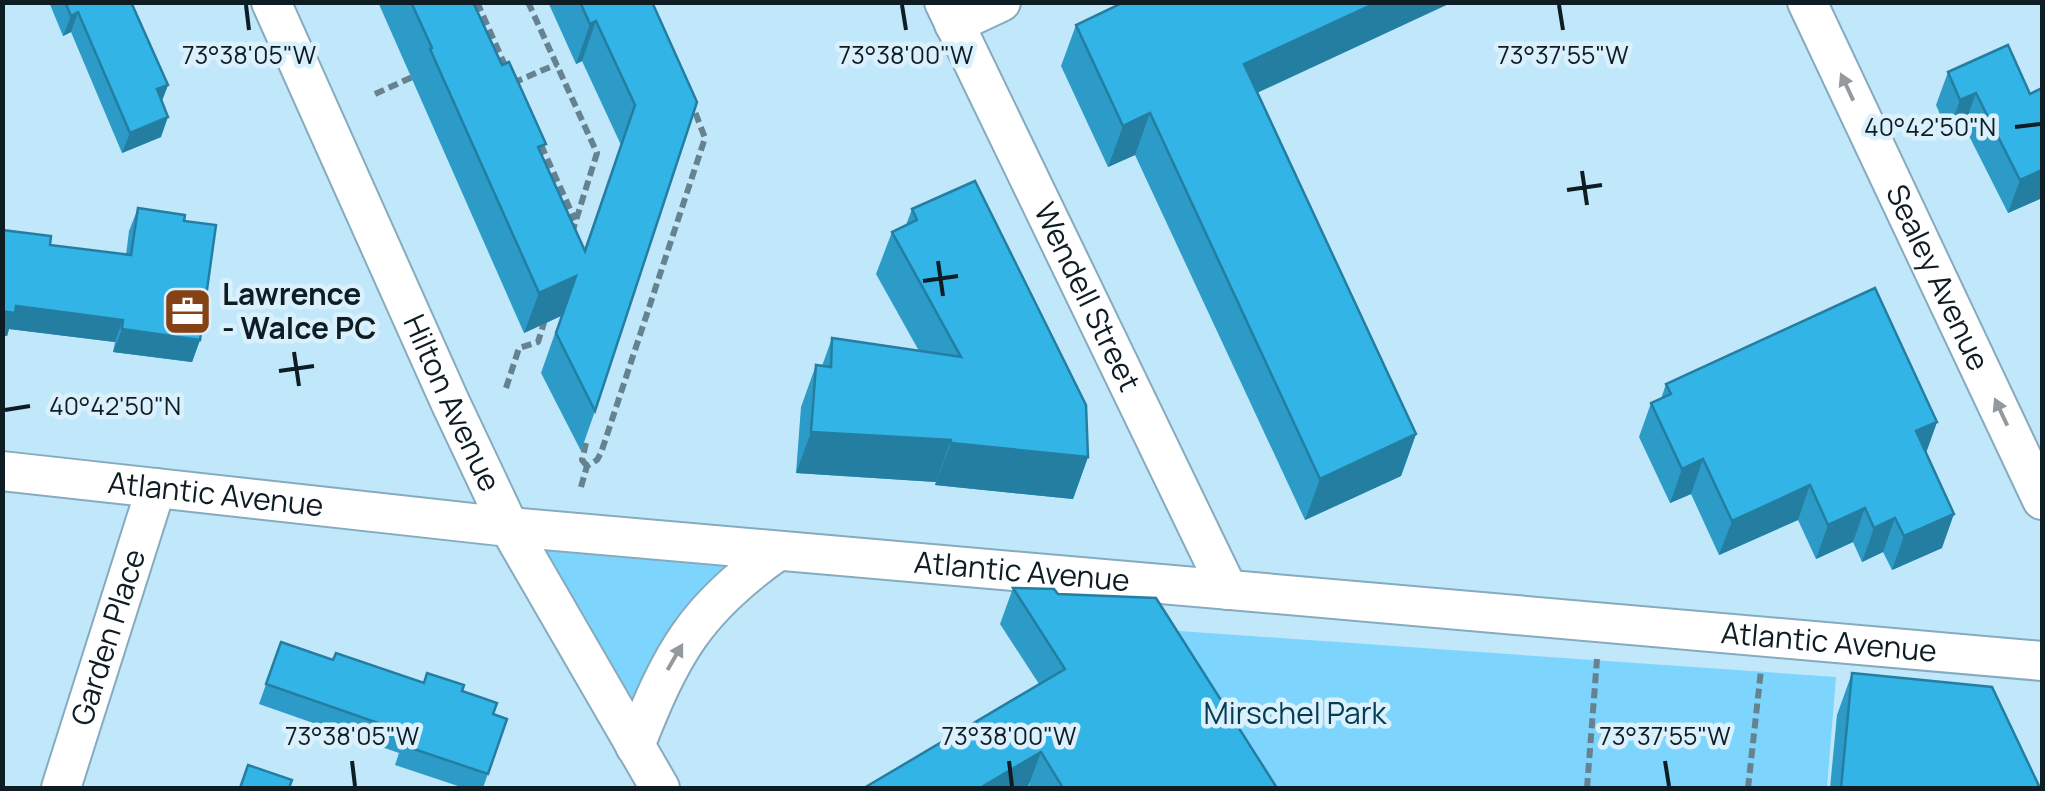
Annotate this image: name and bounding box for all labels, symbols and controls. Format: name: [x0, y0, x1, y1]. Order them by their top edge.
text: 73°38'05"W: [182, 37, 316, 72]
text: 73°38'00"W: [839, 37, 974, 72]
text: 73°37'55"W: [1497, 37, 1629, 72]
one-way arrow: [1838, 72, 1855, 101]
text: 40°42'50"N: [1864, 109, 1996, 144]
street label: Sealey Avenue: [1877, 177, 2000, 377]
street label: Wendell Street: [1025, 196, 1151, 398]
place label: Lawrence - Walce PC: [222, 273, 376, 348]
office icon: Lawrence - Walce PC: [161, 286, 213, 338]
street label: Hilton Avenue: [395, 308, 511, 498]
text: 40°42'50"N: [49, 388, 181, 423]
one-way arrow: [1992, 397, 2009, 426]
street label: Atlantic Avenue: [106, 461, 326, 525]
street label: Atlantic Avenue: [913, 541, 1132, 600]
street label: Garden Place: [60, 544, 154, 730]
street label: Atlantic Avenue: [1719, 611, 1939, 671]
one-way arrow: [665, 643, 683, 671]
park label: Mirschel Park: [1204, 692, 1388, 733]
text: 73°38'05"W: [285, 718, 419, 753]
text: 73°38'00"W: [942, 718, 1077, 753]
text: 73°37'55"W: [1599, 718, 1731, 753]

